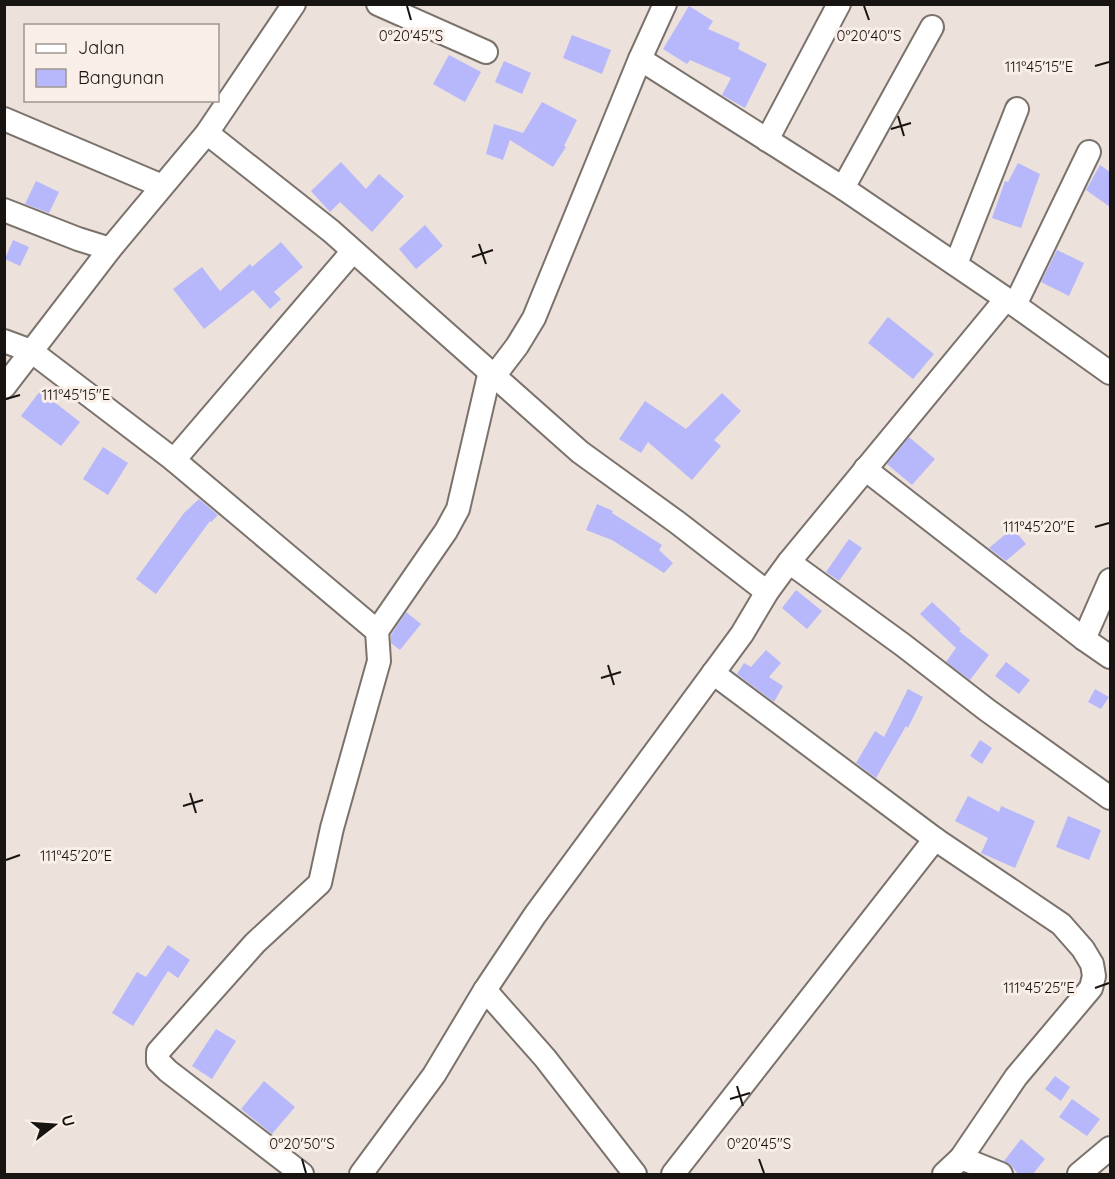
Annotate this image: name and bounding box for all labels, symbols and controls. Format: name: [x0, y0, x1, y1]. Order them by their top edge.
legend: [24, 24, 219, 102]
text: 0°20'45"S: [379, 26, 443, 45]
text: 0°20'40"S: [836, 26, 902, 45]
text: Jalan: [78, 36, 125, 59]
text: 111°45'15"E: [1005, 57, 1073, 76]
text: Bangunan: [78, 66, 164, 89]
text: 111°45'15"E: [42, 385, 110, 404]
text: 111°45'20"E: [1003, 517, 1075, 536]
text: 111°45'20"E: [40, 846, 112, 865]
text: 111°45'25"E: [1003, 978, 1075, 997]
north arrow: [24, 1095, 84, 1155]
text: U: [57, 1112, 80, 1129]
text: 0°20'50"S: [269, 1134, 335, 1153]
text: 0°20'45"S: [727, 1134, 791, 1153]

